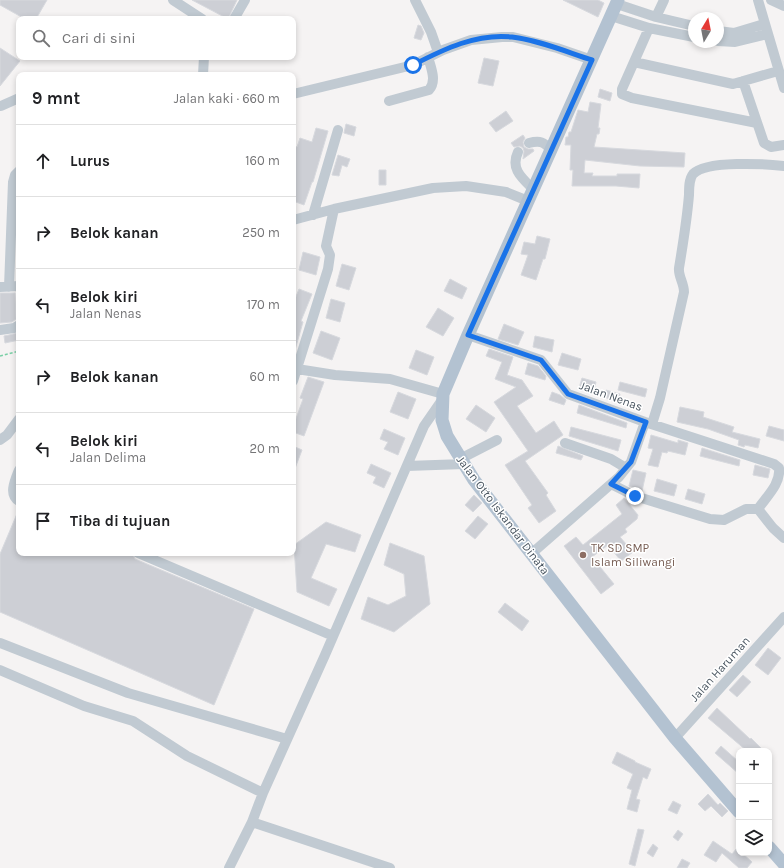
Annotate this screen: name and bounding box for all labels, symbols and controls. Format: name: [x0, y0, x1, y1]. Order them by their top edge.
north arrow: [688, 12, 724, 48]
search box: [16, 16, 296, 60]
icon: search: [30, 27, 52, 49]
text: Cari di sini: [62, 29, 136, 47]
route start: [404, 56, 422, 74]
text: 9 mnt: [32, 88, 80, 108]
text: Jalan kaki · 660 m: [174, 91, 280, 106]
icon: ahead: [32, 150, 54, 172]
text: Lurus: [70, 152, 110, 170]
text: 160 m: [245, 153, 280, 168]
icon: right: [32, 222, 54, 244]
text: Belok kanan: [70, 224, 159, 242]
text: 250 m: [242, 225, 280, 240]
text: Belok kiri: [70, 288, 138, 306]
icon: left: [32, 294, 54, 316]
text: 170 m: [247, 297, 280, 312]
text: Jalan Nenas: [70, 306, 142, 321]
icon: right: [32, 366, 54, 388]
text: Belok kanan: [70, 368, 159, 386]
text: 60 m: [250, 369, 280, 384]
street label: Jalan Nenas: [578, 378, 644, 414]
text: Belok kiri: [70, 432, 138, 450]
icon: left: [32, 438, 54, 460]
text: 20 m: [250, 441, 280, 456]
text: Jalan Delima: [70, 450, 146, 465]
street label: Jalan Otto Iskandar Dinata: [454, 453, 552, 577]
route end: [626, 487, 644, 505]
icon: arrive: [32, 510, 54, 532]
text: Tiba di tujuan: [70, 512, 170, 530]
place label: TK SD SMP Islam Siliwangi: [591, 541, 675, 569]
marker: TK SD SMP Islam Siliwangi: [578, 550, 588, 560]
street label: Jalan Haruman: [687, 634, 753, 704]
map controls: [736, 748, 772, 856]
button: +: [736, 748, 772, 784]
button: −: [736, 784, 772, 820]
button: layers: [736, 820, 772, 856]

